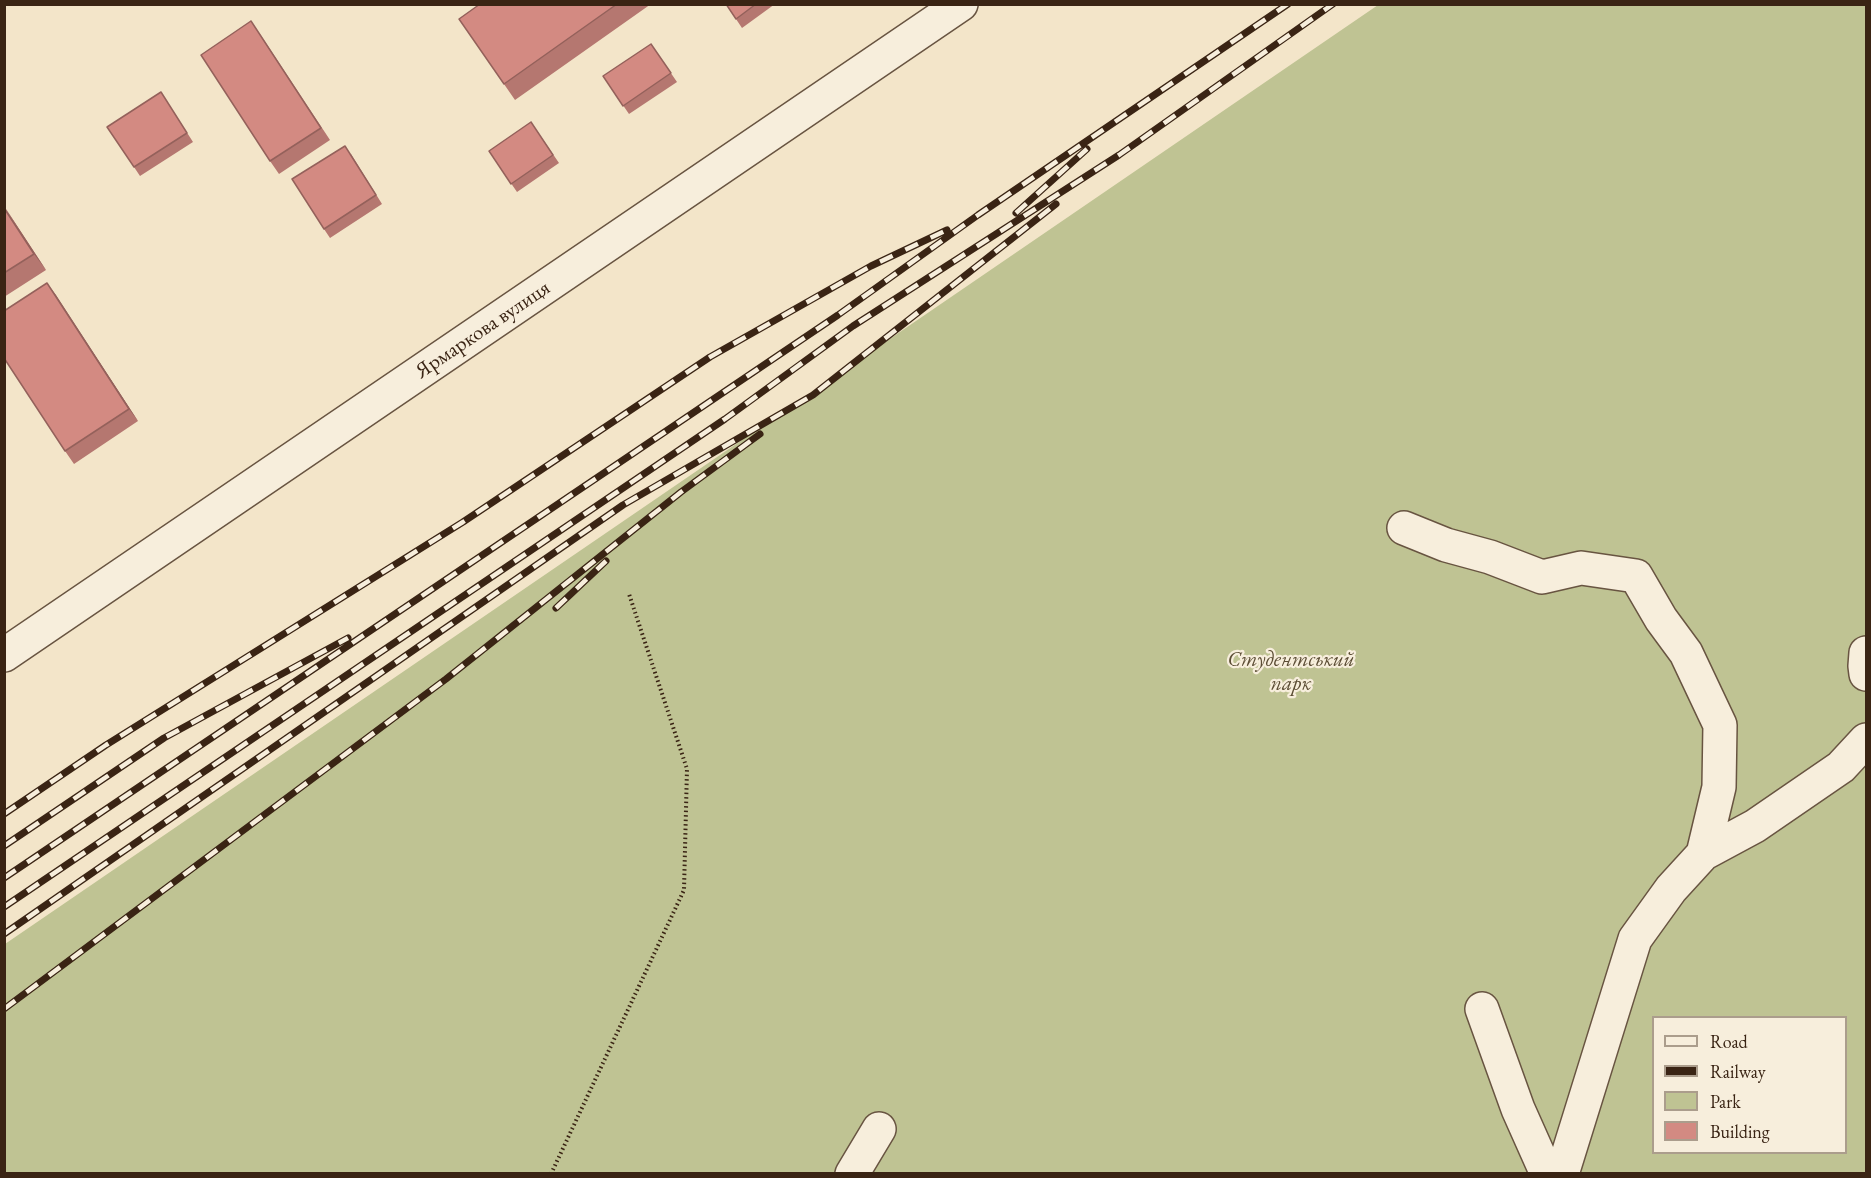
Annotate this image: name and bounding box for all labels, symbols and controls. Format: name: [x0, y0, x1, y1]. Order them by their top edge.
street label: Ярмаркова вулиця: [411, 276, 555, 384]
park label: Студентський парк: [1228, 647, 1354, 697]
legend: [1652, 1016, 1847, 1154]
text: Road: [1710, 1030, 1748, 1053]
text: Railway: [1710, 1060, 1766, 1083]
text: Park: [1710, 1090, 1741, 1113]
text: Building: [1710, 1120, 1770, 1143]

